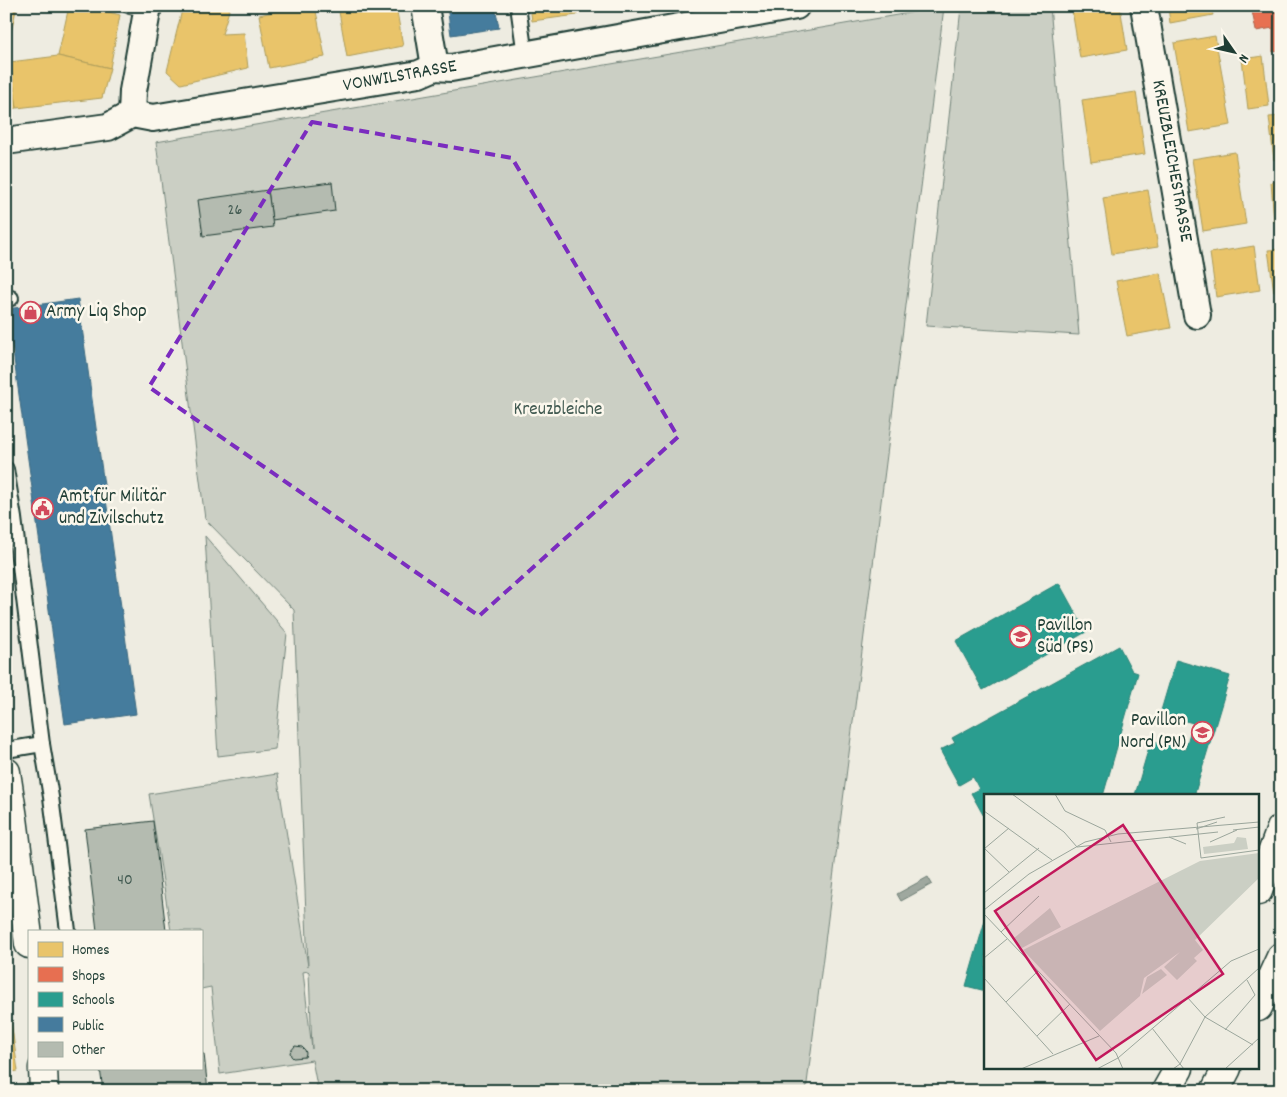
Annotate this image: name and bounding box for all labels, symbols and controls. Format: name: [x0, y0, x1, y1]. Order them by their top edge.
north arrow: [1210, 28, 1260, 78]
text: N: [1233, 50, 1253, 67]
street label: VONWILSTRASSE: [341, 54, 459, 100]
street label: KREUZBLEICHESTRASSE: [1143, 78, 1199, 245]
house number: 26: [228, 199, 243, 222]
place label: Army Liq Shop: [46, 299, 147, 326]
shop icon: Army Liq Shop: [18, 300, 42, 324]
park label: Kreuzbleiche: [514, 397, 602, 424]
place label: Amt für Militär und Zivilschutz: [59, 484, 166, 533]
public building icon: Amt für Militär und Zivilschutz: [31, 496, 55, 520]
place label: Pavillon Süd (PS): [1037, 613, 1093, 662]
school or university icon: Pavillon Süd (PS): [1009, 625, 1033, 649]
place label: Pavillon Nord (PN): [1120, 708, 1186, 757]
school or university icon: Pavillon Nord (PN): [1190, 720, 1214, 744]
inset map: [984, 794, 1260, 1070]
house number: 40: [117, 869, 133, 892]
legend: [28, 930, 202, 1070]
text: Homes: [72, 940, 110, 962]
text: Shops: [72, 966, 105, 988]
text: Schools: [72, 990, 115, 1012]
text: Public: [72, 1016, 104, 1038]
text: Other: [72, 1040, 106, 1062]

